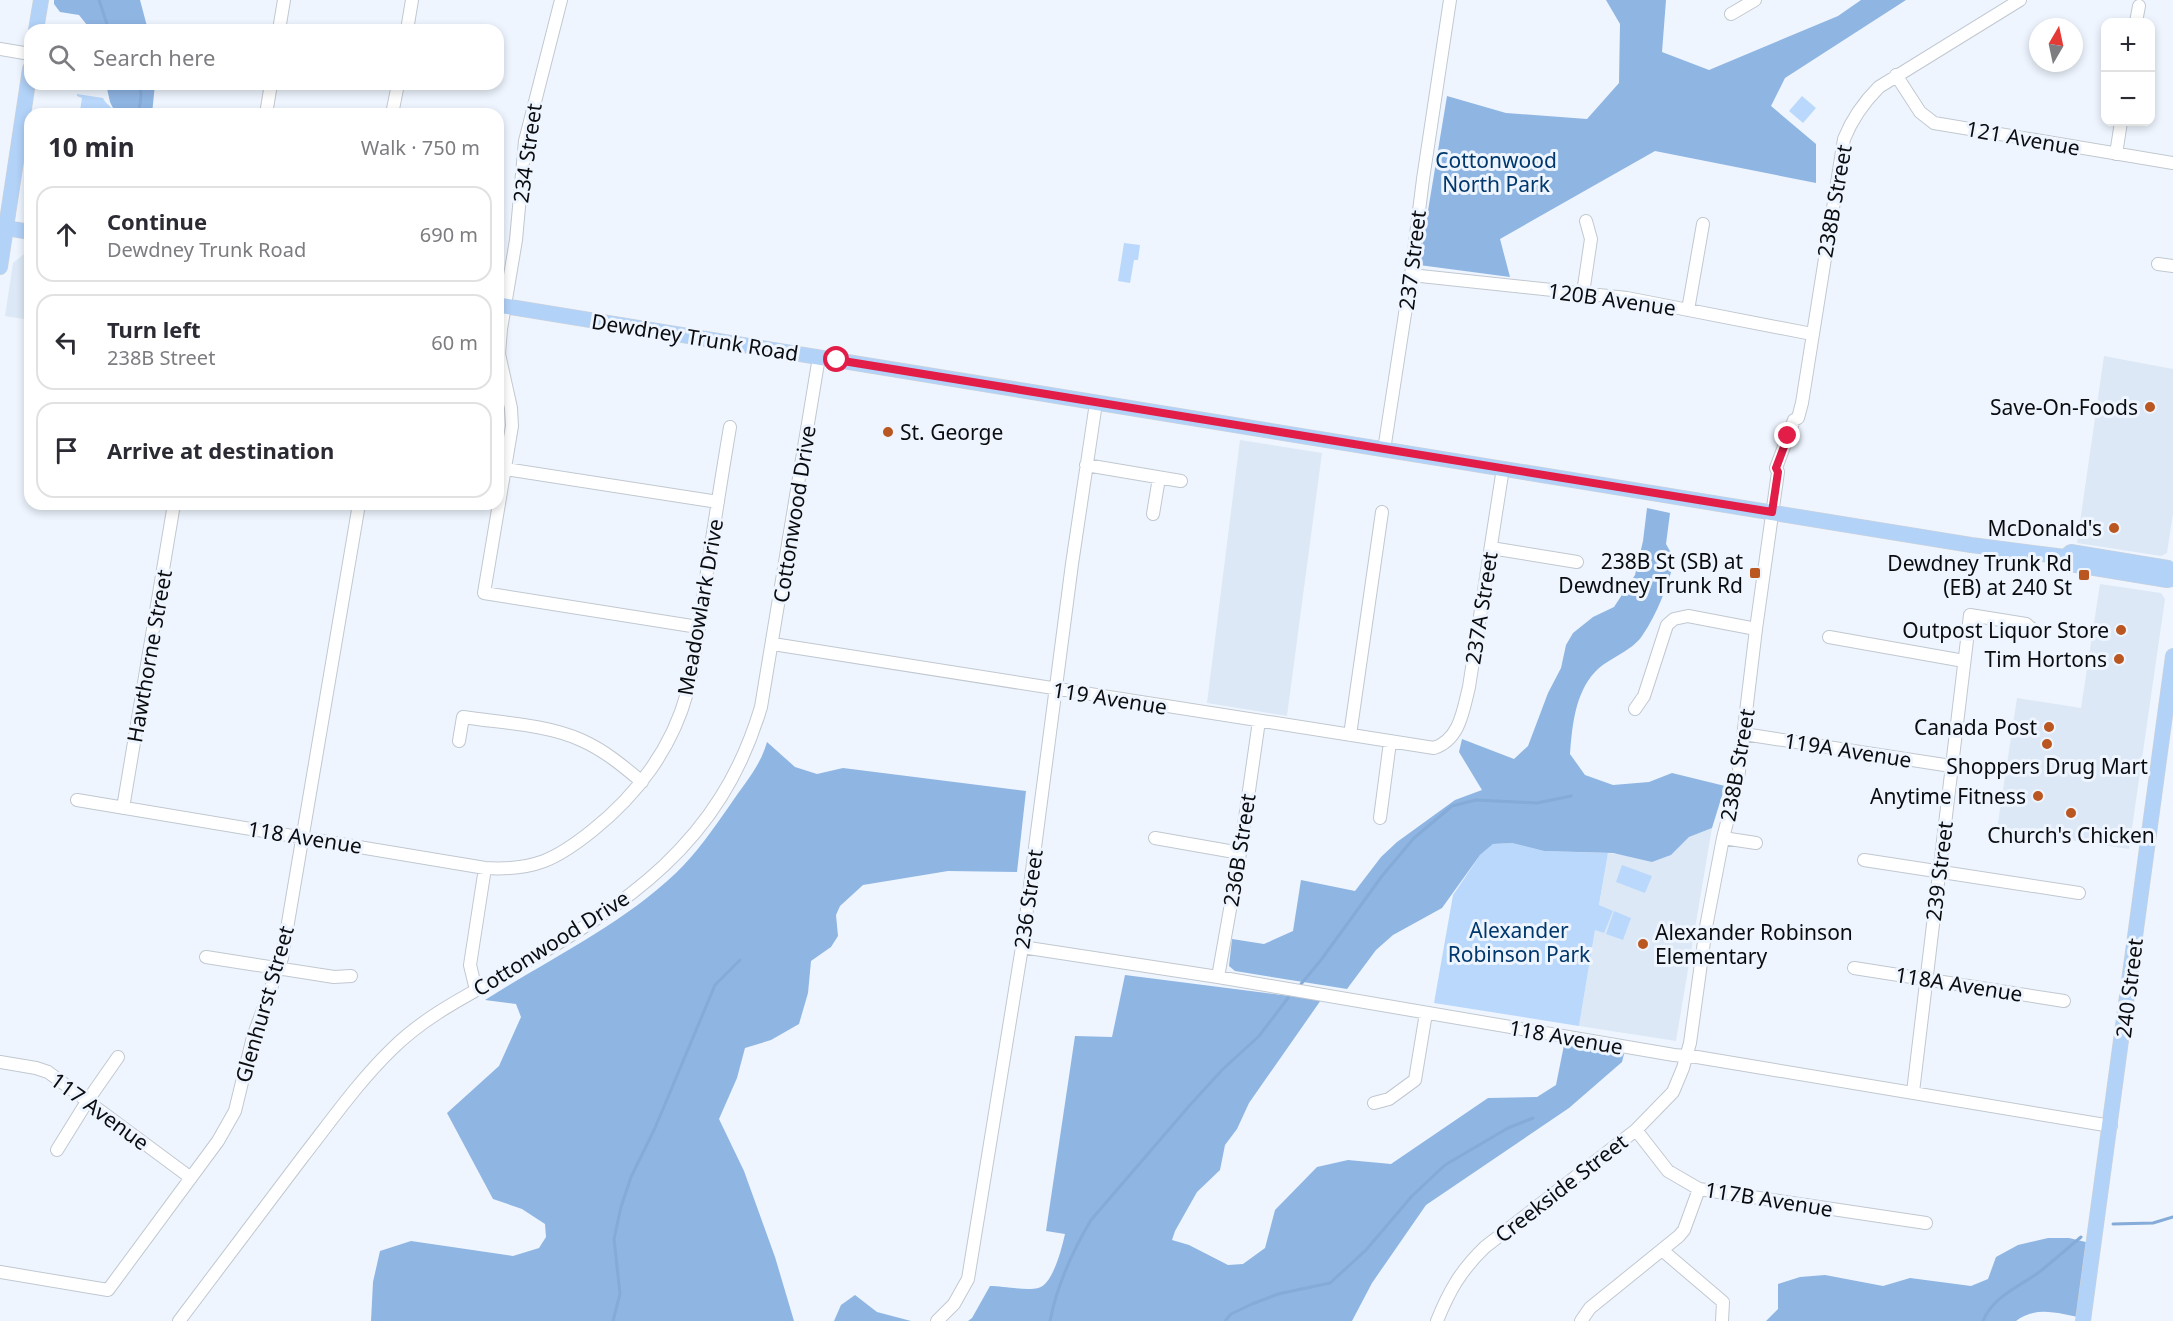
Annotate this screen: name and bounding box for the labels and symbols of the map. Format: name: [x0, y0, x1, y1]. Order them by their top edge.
north arrow: [2029, 18, 2083, 72]
street label: 234 Street: [506, 101, 548, 205]
street label: 121 Avenue: [1964, 114, 2082, 162]
street label: 238B Street: [1810, 142, 1858, 259]
park label: Cottonwood North Park: [1435, 146, 1557, 198]
street label: 237 Street: [1392, 208, 1432, 311]
street label: 120B Avenue: [1546, 276, 1678, 322]
street label: Dewdney Trunk Road: [590, 307, 800, 367]
route start: [823, 346, 849, 372]
place label: Save-On-Foods: [1990, 393, 2138, 421]
marker: Save-On-Foods: [2143, 400, 2157, 414]
place label: St. George: [900, 418, 1003, 446]
route end: [1774, 422, 1800, 448]
street label: Cottonwood Drive: [766, 423, 822, 605]
marker: St. George: [881, 425, 895, 439]
place label: McDonald's: [1988, 514, 2102, 542]
street label: Meadowlark Drive: [671, 516, 729, 698]
marker: McDonald's: [2107, 521, 2121, 535]
place label: 238B St (SB) at Dewdney Trunk Rd: [1558, 547, 1743, 599]
street label: 237A Street: [1458, 549, 1504, 666]
place label: Dewdney Trunk Rd (EB) at 240 St: [1887, 549, 2072, 601]
marker: 238B St (SB) at Dewdney Trunk Rd: [1748, 566, 1762, 580]
street label: Hawthorne Street: [120, 567, 178, 744]
marker: Dewdney Trunk Rd (EB) at 240 St: [2077, 568, 2091, 582]
place label: Outpost Liquor Store: [1902, 616, 2109, 644]
marker: Outpost Liquor Store: [2114, 623, 2128, 637]
place label: Tim Hortons: [1985, 645, 2107, 673]
marker: Tim Hortons: [2112, 652, 2126, 666]
street label: 119 Avenue: [1051, 675, 1169, 721]
street label: 238B Street: [1713, 706, 1761, 823]
place label: Canada Post: [1914, 713, 2037, 741]
marker: Canada Post: [2042, 720, 2056, 734]
street label: 119A Avenue: [1782, 726, 1914, 774]
marker: Shoppers Drug Mart: [2040, 737, 2054, 751]
place label: Shoppers Drug Mart: [1946, 752, 2148, 780]
place label: Anytime Fitness: [1870, 782, 2026, 810]
marker: Anytime Fitness: [2031, 789, 2045, 803]
street label: 236B Street: [1216, 791, 1262, 908]
marker: Church's Chicken: [2064, 806, 2078, 820]
street label: 118 Avenue: [246, 814, 364, 860]
street label: 239 Street: [1919, 819, 1959, 922]
place label: Church's Chicken: [1987, 821, 2155, 849]
street label: 236 Street: [1007, 847, 1049, 951]
street label: Cottonwood Drive: [468, 884, 634, 1002]
park label: Alexander Robinson Park: [1448, 916, 1591, 968]
place label: Alexander Robinson Elementary: [1655, 918, 1853, 970]
street label: Glenhurst Street: [228, 922, 300, 1086]
street label: 240 Street: [2109, 936, 2149, 1039]
marker: Alexander Robinson Elementary: [1636, 937, 1650, 951]
street label: 118A Avenue: [1893, 960, 2025, 1008]
street label: 118 Avenue: [1507, 1013, 1625, 1061]
street label: 117 Avenue: [45, 1066, 155, 1156]
street label: Creekside Street: [1489, 1127, 1633, 1249]
street label: 117B Avenue: [1703, 1175, 1835, 1223]

